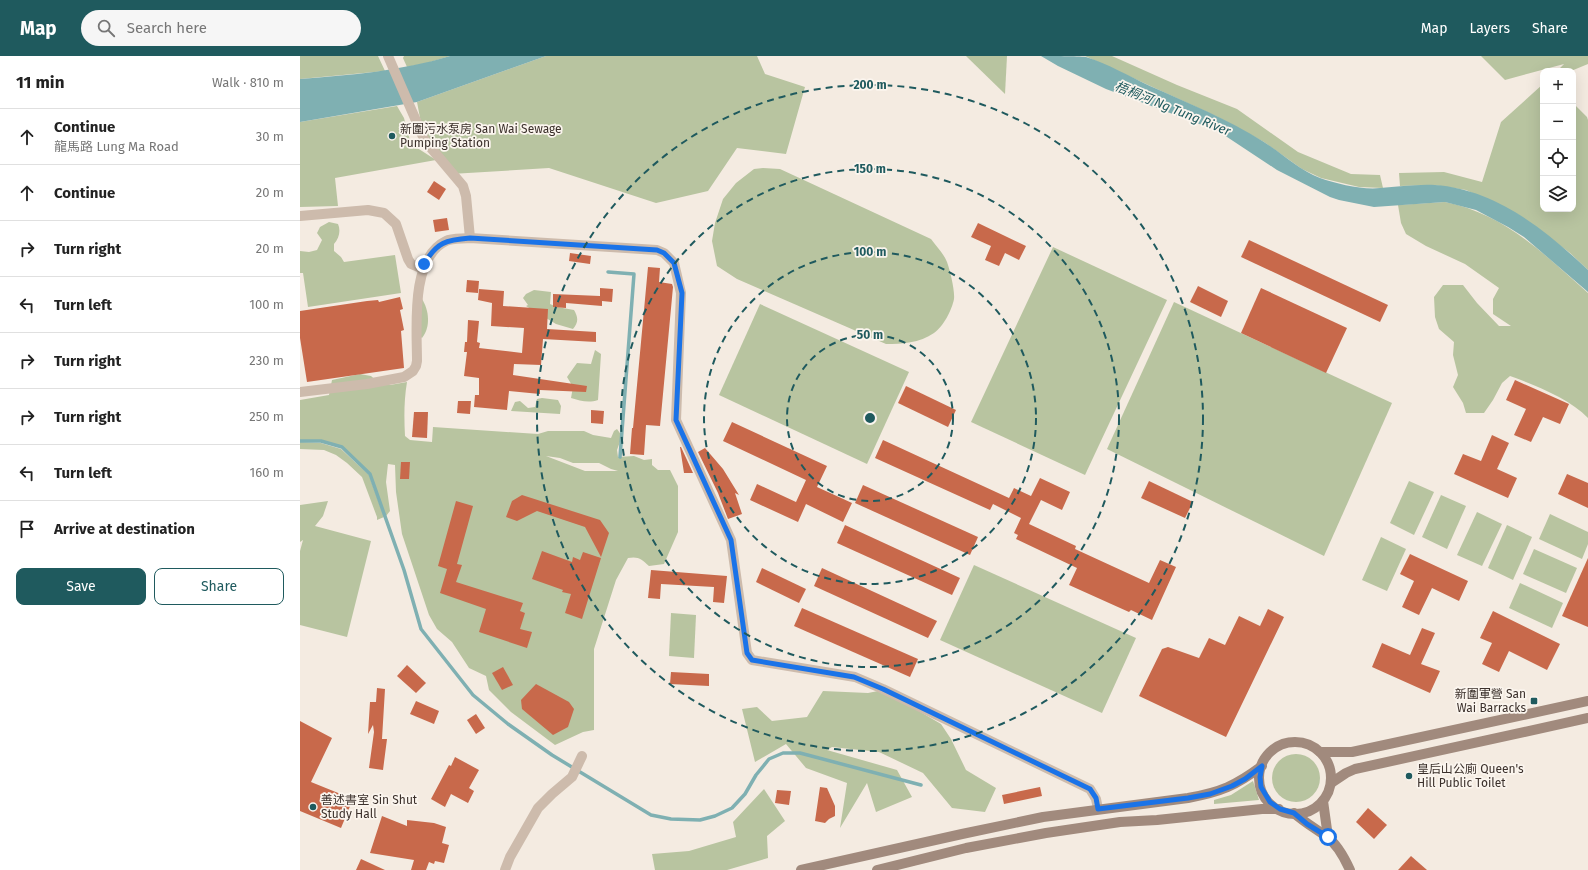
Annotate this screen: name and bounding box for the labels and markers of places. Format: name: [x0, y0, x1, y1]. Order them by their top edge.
place label: 新圍污水泵房 San Wai Sewage Pumping Station: [400, 122, 562, 150]
marker: 新圍污水泵房 San Wai Sewage Pumping Station: [387, 131, 397, 141]
centre of rings: [863, 411, 877, 425]
place label: 新圍軍營 San Wai Barracks: [1455, 687, 1526, 715]
marker: 新圍軍營 San Wai Barracks: [1529, 696, 1539, 706]
place label: 皇后山公廁 Queen's Hill Public Toilet: [1417, 762, 1524, 790]
marker: 皇后山公廁 Queen's Hill Public Toilet: [1404, 771, 1414, 781]
place label: 善述書室 Sin Shut Study Hall: [321, 793, 418, 821]
marker: 善述書室 Sin Shut Study Hall: [308, 802, 318, 812]

